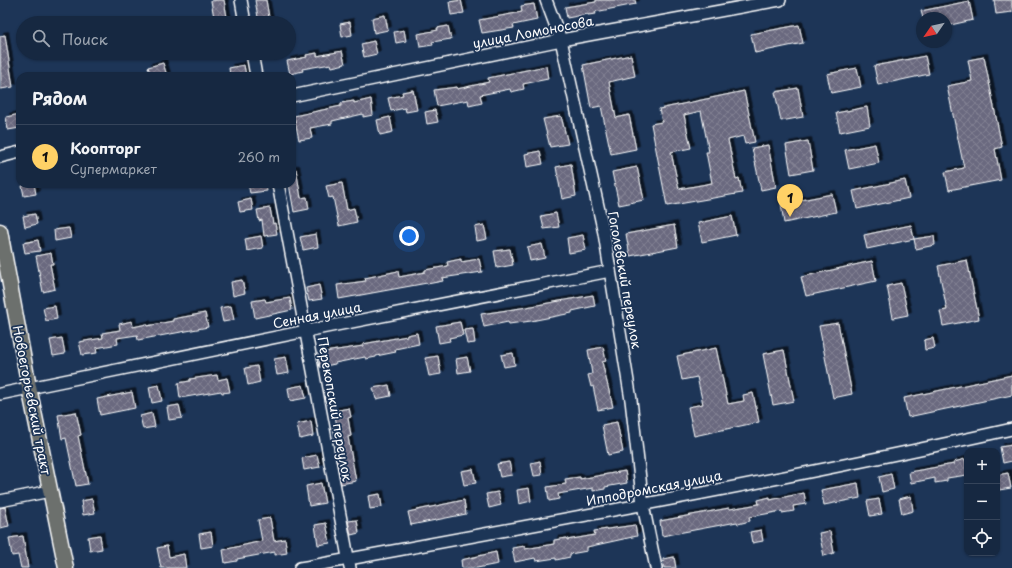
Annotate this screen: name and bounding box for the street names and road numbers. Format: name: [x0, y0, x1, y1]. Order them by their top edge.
street label: улица Ломоносова: [471, 10, 596, 53]
street label: Гоголевский переулок: [604, 210, 647, 350]
street label: Сенная улица: [271, 296, 364, 332]
street label: Новоегорьевский тракт: [9, 324, 56, 477]
street label: Перекопский переулок: [313, 335, 358, 483]
street label: Ипподромская улица: [584, 465, 724, 510]

